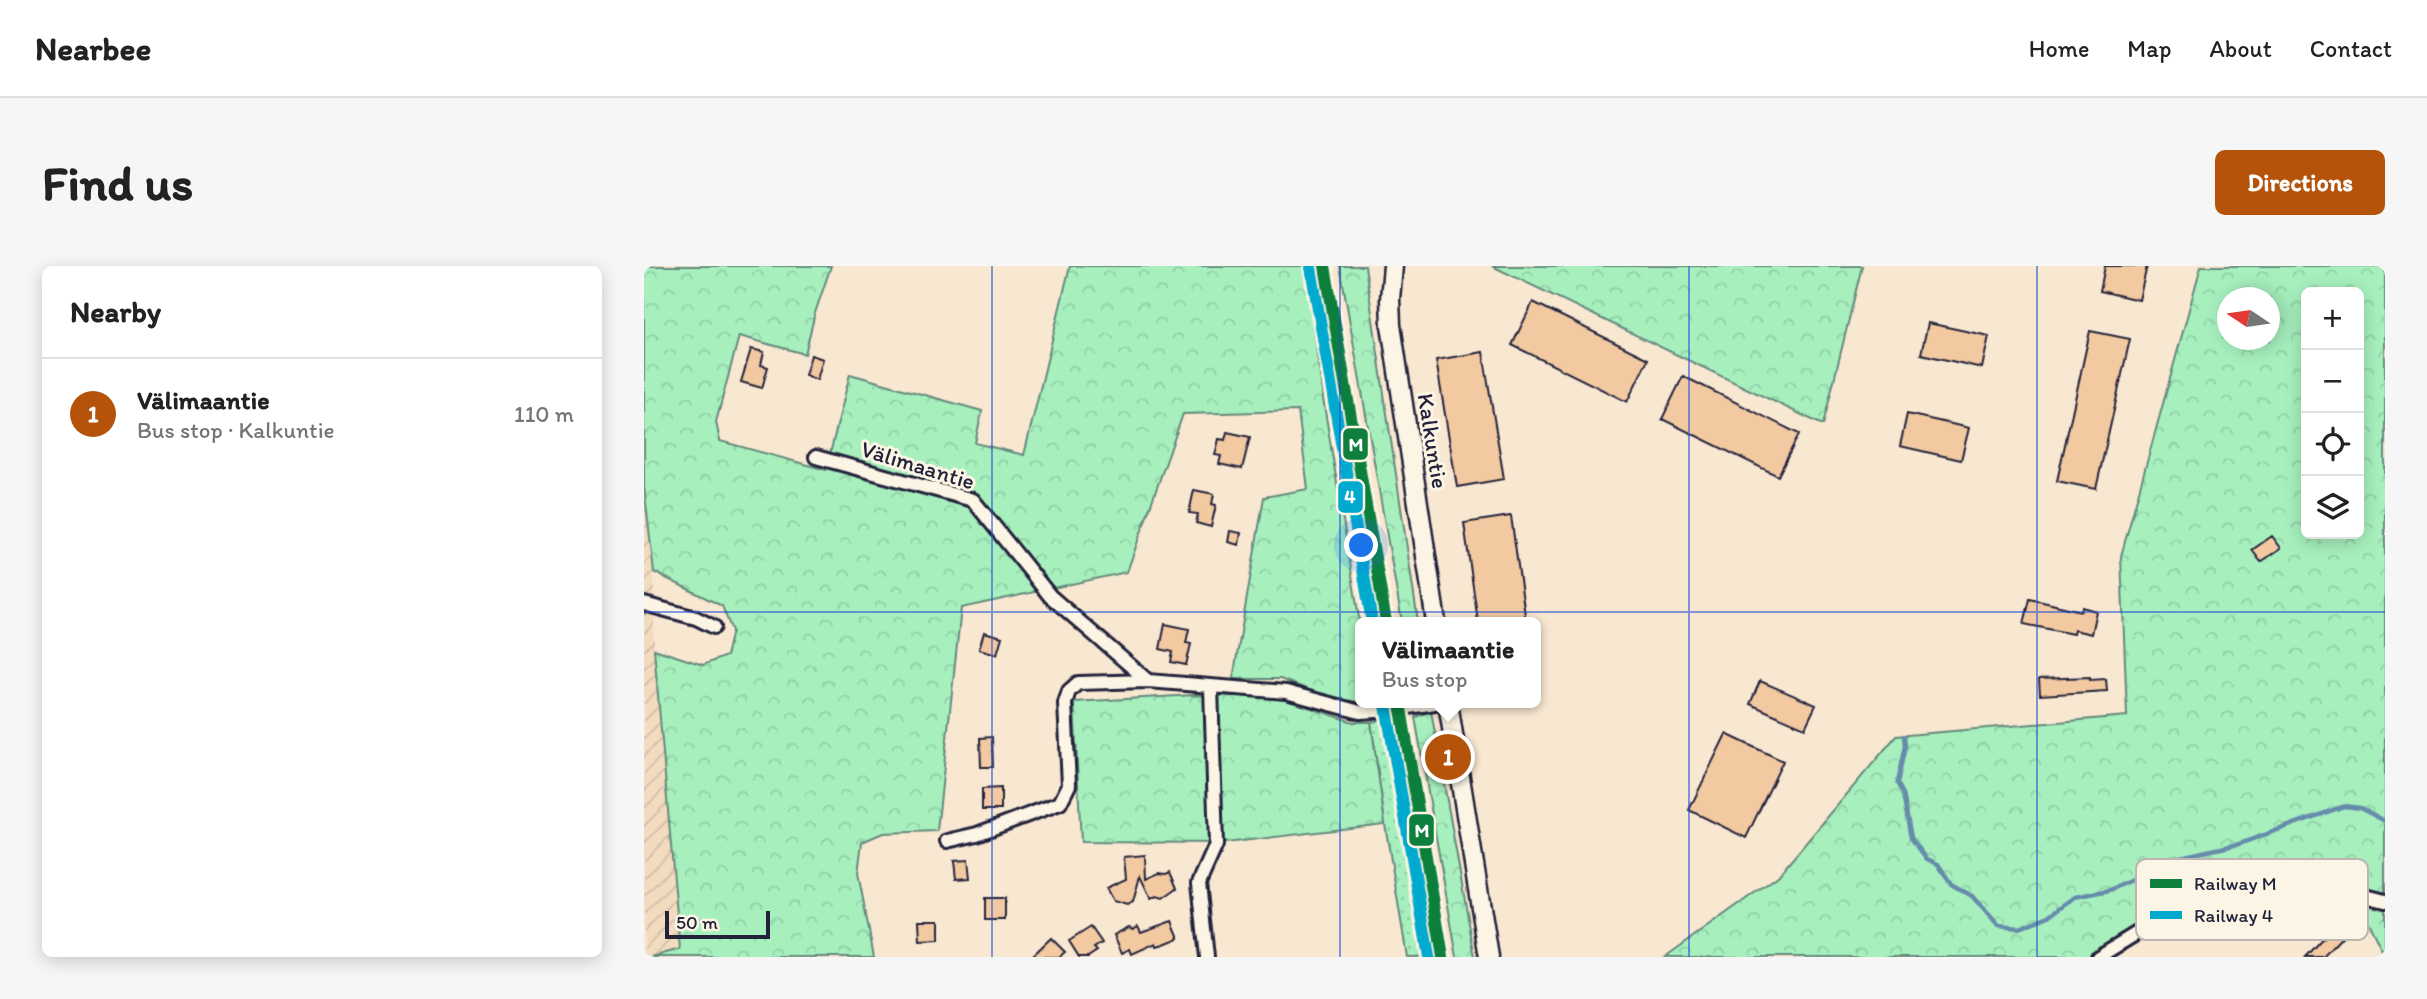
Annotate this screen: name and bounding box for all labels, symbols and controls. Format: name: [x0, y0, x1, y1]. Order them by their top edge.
text: Nearbee: [35, 29, 151, 68]
text: Home: [2029, 34, 2089, 63]
text: Map: [2127, 34, 2171, 63]
text: About: [2209, 34, 2272, 63]
text: Contact: [2310, 34, 2392, 63]
button: Directions: [2215, 150, 2385, 215]
text: Find us: [42, 153, 193, 212]
north arrow: [2217, 287, 2280, 350]
map controls: [2301, 287, 2364, 539]
button: +: [2301, 287, 2364, 350]
text: Nearby: [70, 293, 161, 330]
button: −: [2301, 350, 2364, 413]
text: Välimaantie: [137, 384, 270, 416]
street label: Kalkuntie: [1412, 391, 1454, 491]
text: 1: [88, 400, 98, 428]
text: 110 m: [514, 400, 574, 428]
button: locate: [2301, 413, 2364, 476]
text: Bus stop · Kalkuntie: [137, 416, 335, 444]
line badge: M: [1342, 427, 1369, 461]
text: M: [1349, 433, 1363, 456]
street label: Välimaantie: [858, 434, 978, 496]
button: layers: [2301, 476, 2364, 539]
line badge: 4: [1337, 480, 1364, 514]
text: 4: [1344, 485, 1356, 508]
your location: [1344, 528, 1378, 562]
popup: [1355, 617, 1541, 708]
text: Välimaantie: [1382, 633, 1514, 665]
text: Bus stop: [1382, 665, 1467, 693]
pin: 1: [1425, 731, 1471, 783]
line badge: M: [1408, 813, 1435, 847]
text: M: [1415, 819, 1429, 842]
legend: [2136, 859, 2368, 940]
text: Railway M: [2194, 872, 2277, 895]
text: Railway 4: [2194, 904, 2273, 927]
scale bar: [665, 908, 770, 940]
text: 50 m: [676, 911, 718, 934]

